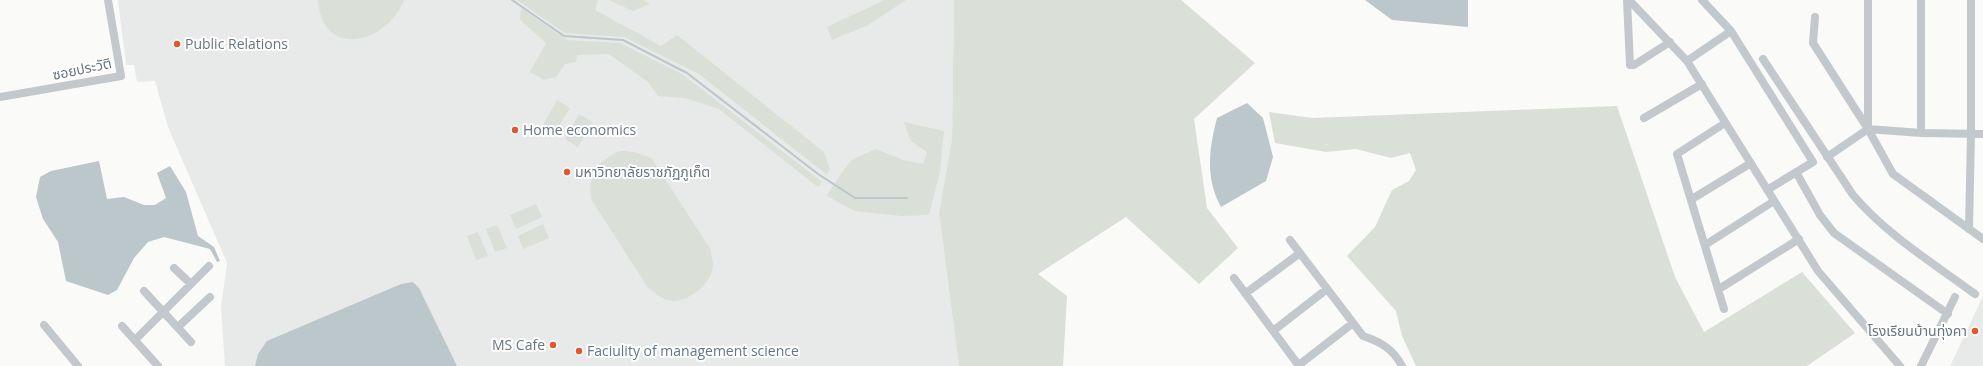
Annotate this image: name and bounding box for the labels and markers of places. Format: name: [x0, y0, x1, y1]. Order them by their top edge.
place label: Public Relations: [185, 34, 288, 53]
marker: Public Relations: [172, 39, 182, 49]
place label: Home economics: [523, 120, 636, 139]
marker: Home economics: [510, 125, 520, 135]
place label: มหาวิทยาลัยราชภัฏภูเก็ต: [575, 162, 710, 181]
marker: มหาวิทยาลัยราชภัฏภูเก็ต: [562, 167, 572, 177]
place label: โรงเรียนบ้านทุ่งคา: [1868, 321, 1967, 340]
marker: โรงเรียนบ้านทุ่งคา: [1970, 326, 1980, 336]
place label: MS Cafe: [492, 335, 545, 354]
marker: MS Cafe: [548, 340, 558, 350]
place label: Faciulity of management science: [587, 341, 799, 360]
marker: Faciulity of management science: [574, 346, 584, 356]

